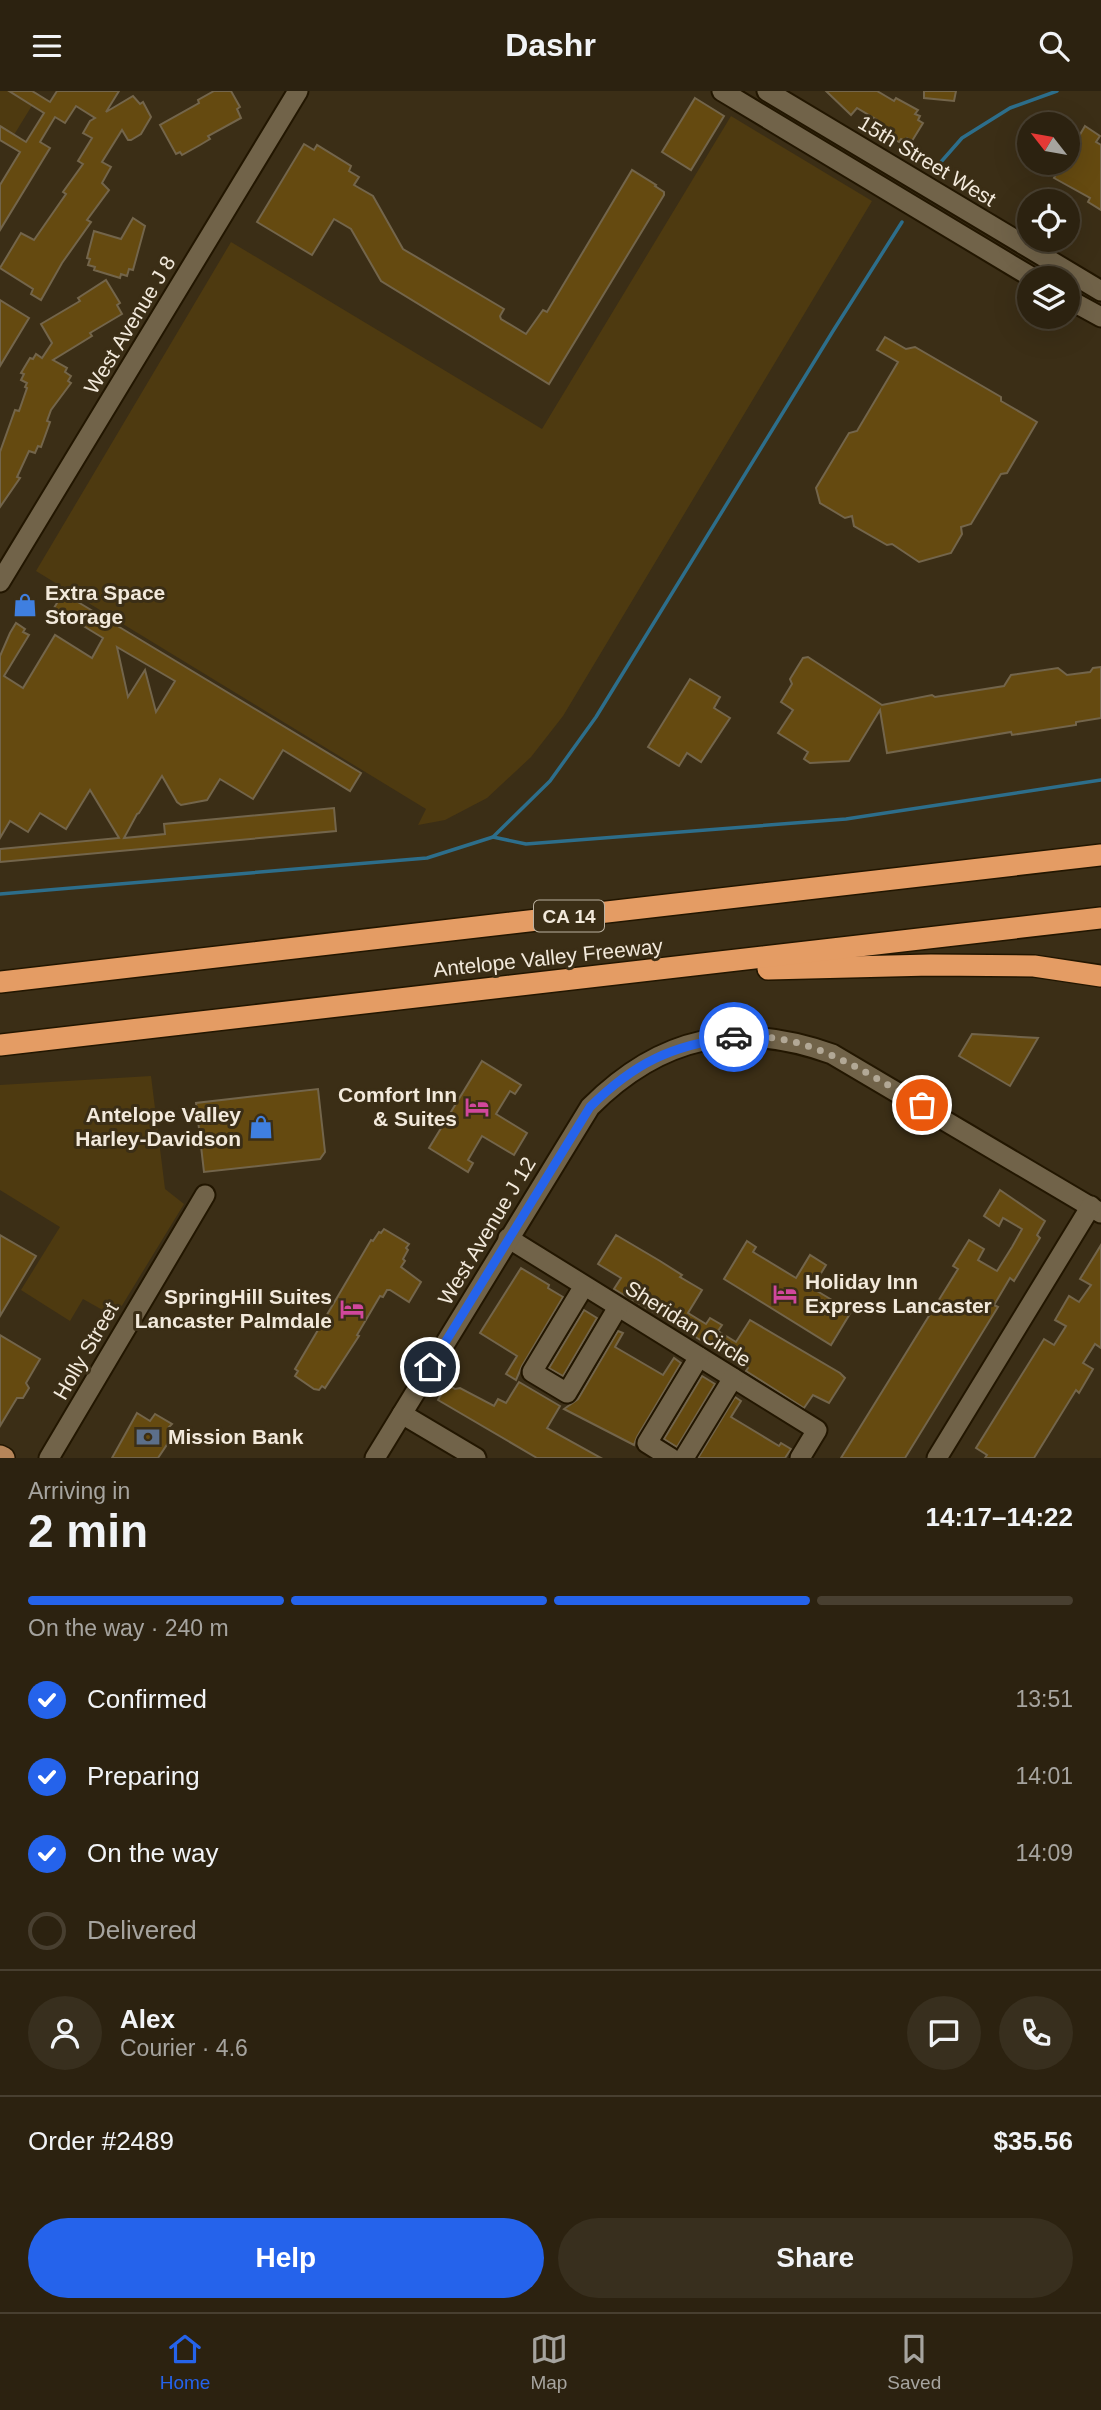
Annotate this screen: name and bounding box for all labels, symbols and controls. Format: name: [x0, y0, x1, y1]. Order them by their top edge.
icon: menu: [28, 27, 66, 65]
text: Dashr: [505, 27, 596, 63]
icon: search: [1035, 27, 1073, 65]
street label: 15th Street West: [854, 111, 1000, 211]
north arrow: [1017, 112, 1080, 175]
map controls: [1017, 112, 1080, 329]
button: locate: [1017, 189, 1080, 252]
street label: West Avenue J 8: [79, 252, 180, 398]
button: layers: [1017, 266, 1080, 329]
place label: Extra Space Storage: [45, 581, 165, 628]
shop icon: Extra Space Storage: [11, 591, 39, 619]
road number: CA 14: [534, 901, 604, 931]
street label: Antelope Valley Freeway: [432, 934, 664, 981]
courier: [699, 1002, 769, 1072]
icon: car: [715, 1018, 753, 1056]
pin: [892, 1075, 952, 1135]
place label: Comfort Inn & Suites: [338, 1083, 457, 1130]
icon: bag: [903, 1086, 941, 1124]
hotel icon: Comfort Inn & Suites: [463, 1093, 491, 1121]
place label: Antelope Valley Harley-Davidson: [75, 1103, 241, 1150]
shop icon: Antelope Valley Harley-Davidson: [247, 1113, 275, 1141]
street label: West Avenue J 12: [433, 1153, 540, 1309]
place label: Holiday Inn Express Lancaster: [805, 1270, 992, 1317]
street label: Sheridan Circle: [621, 1276, 755, 1371]
hotel icon: Holiday Inn Express Lancaster: [771, 1280, 799, 1308]
place label: SpringHill Suites Lancaster Palmdale: [135, 1285, 332, 1332]
hotel icon: SpringHill Suites Lancaster Palmdale: [338, 1295, 366, 1323]
street label: Holly Street: [48, 1298, 123, 1404]
pin: [400, 1337, 460, 1397]
icon: home: [411, 1348, 449, 1386]
bank icon: Mission Bank: [134, 1423, 162, 1451]
place label: Mission Bank: [168, 1425, 304, 1448]
text: Arriving in: [28, 1478, 130, 1504]
text: 14:17–14:22: [926, 1502, 1073, 1532]
text: 2 min: [28, 1505, 148, 1557]
text: On the way · 240 m: [28, 1615, 229, 1641]
icon: check: [28, 1681, 66, 1719]
text: Confirmed: [87, 1684, 207, 1714]
text: 13:51: [1015, 1686, 1073, 1712]
icon: check: [28, 1758, 66, 1796]
text: Preparing: [87, 1761, 200, 1791]
text: 14:01: [1015, 1763, 1073, 1789]
icon: check: [28, 1835, 66, 1873]
text: On the way: [87, 1838, 219, 1868]
text: 14:09: [1015, 1840, 1073, 1866]
text: Delivered: [87, 1915, 197, 1945]
button: person: [28, 1996, 102, 2070]
button: chat: [907, 1996, 981, 2070]
button: phone: [999, 1996, 1073, 2070]
text: Alex: [120, 2004, 175, 2034]
text: Courier · 4.6: [120, 2035, 248, 2061]
text: Order #2489: [28, 2126, 174, 2156]
text: $35.56: [993, 2126, 1073, 2156]
button: Help: [28, 2218, 544, 2298]
button: Share: [558, 2218, 1073, 2298]
tab: Home: [160, 2330, 210, 2394]
tab: Map: [530, 2330, 568, 2394]
tab: Saved: [887, 2330, 941, 2394]

